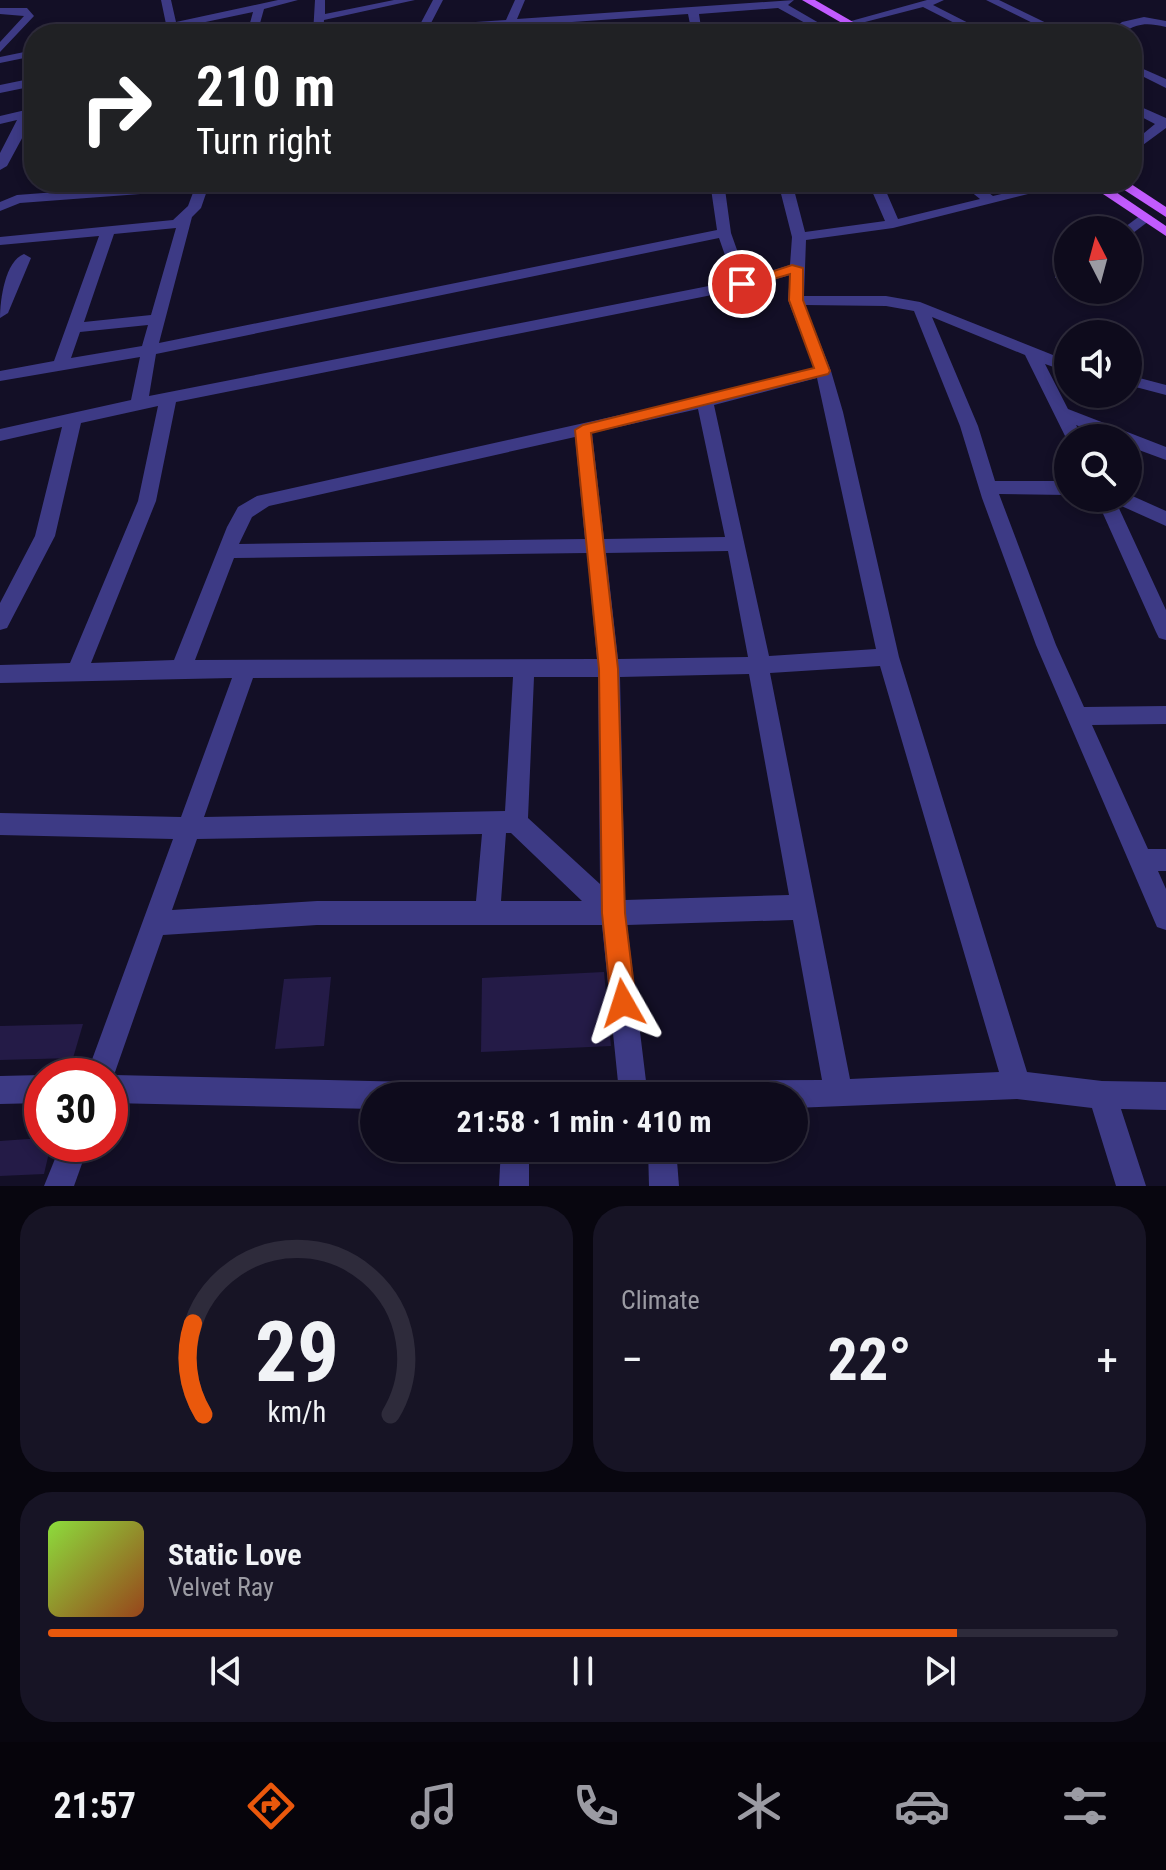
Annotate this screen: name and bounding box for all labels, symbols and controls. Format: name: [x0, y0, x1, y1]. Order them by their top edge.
text: 210 m: [196, 54, 335, 120]
icon: right: [64, 56, 168, 160]
text: Turn right: [196, 121, 332, 163]
north arrow: [1054, 216, 1142, 304]
map controls: [1054, 216, 1142, 512]
pin: [708, 250, 776, 318]
icon: arrive: [720, 262, 764, 306]
button: sound: [1054, 320, 1142, 408]
button: search: [1054, 424, 1142, 512]
position arrow: [581, 961, 665, 1045]
speed limit sign: 30: [24, 1058, 128, 1162]
text: 21:58 · 1 min · 410 m: [457, 1104, 711, 1139]
text: Climate: [621, 1285, 700, 1315]
text: 29: [254, 1304, 339, 1401]
text: 22°: [828, 1324, 912, 1395]
text: −: [621, 1334, 643, 1386]
text: +: [1096, 1334, 1118, 1386]
text: km/h: [267, 1395, 326, 1429]
text: Static Love: [168, 1537, 302, 1572]
text: Velvet Ray: [168, 1572, 274, 1602]
icon: previous: [204, 1649, 248, 1693]
icon: pause: [561, 1649, 605, 1693]
icon: next: [918, 1649, 962, 1693]
icon: directions: [243, 1778, 299, 1834]
icon: music: [406, 1778, 462, 1834]
icon: phone: [568, 1778, 624, 1834]
icon: climate: [731, 1778, 787, 1834]
icon: car: [894, 1778, 950, 1834]
icon: filters: [1057, 1778, 1113, 1834]
text: 21:57: [53, 1785, 136, 1827]

